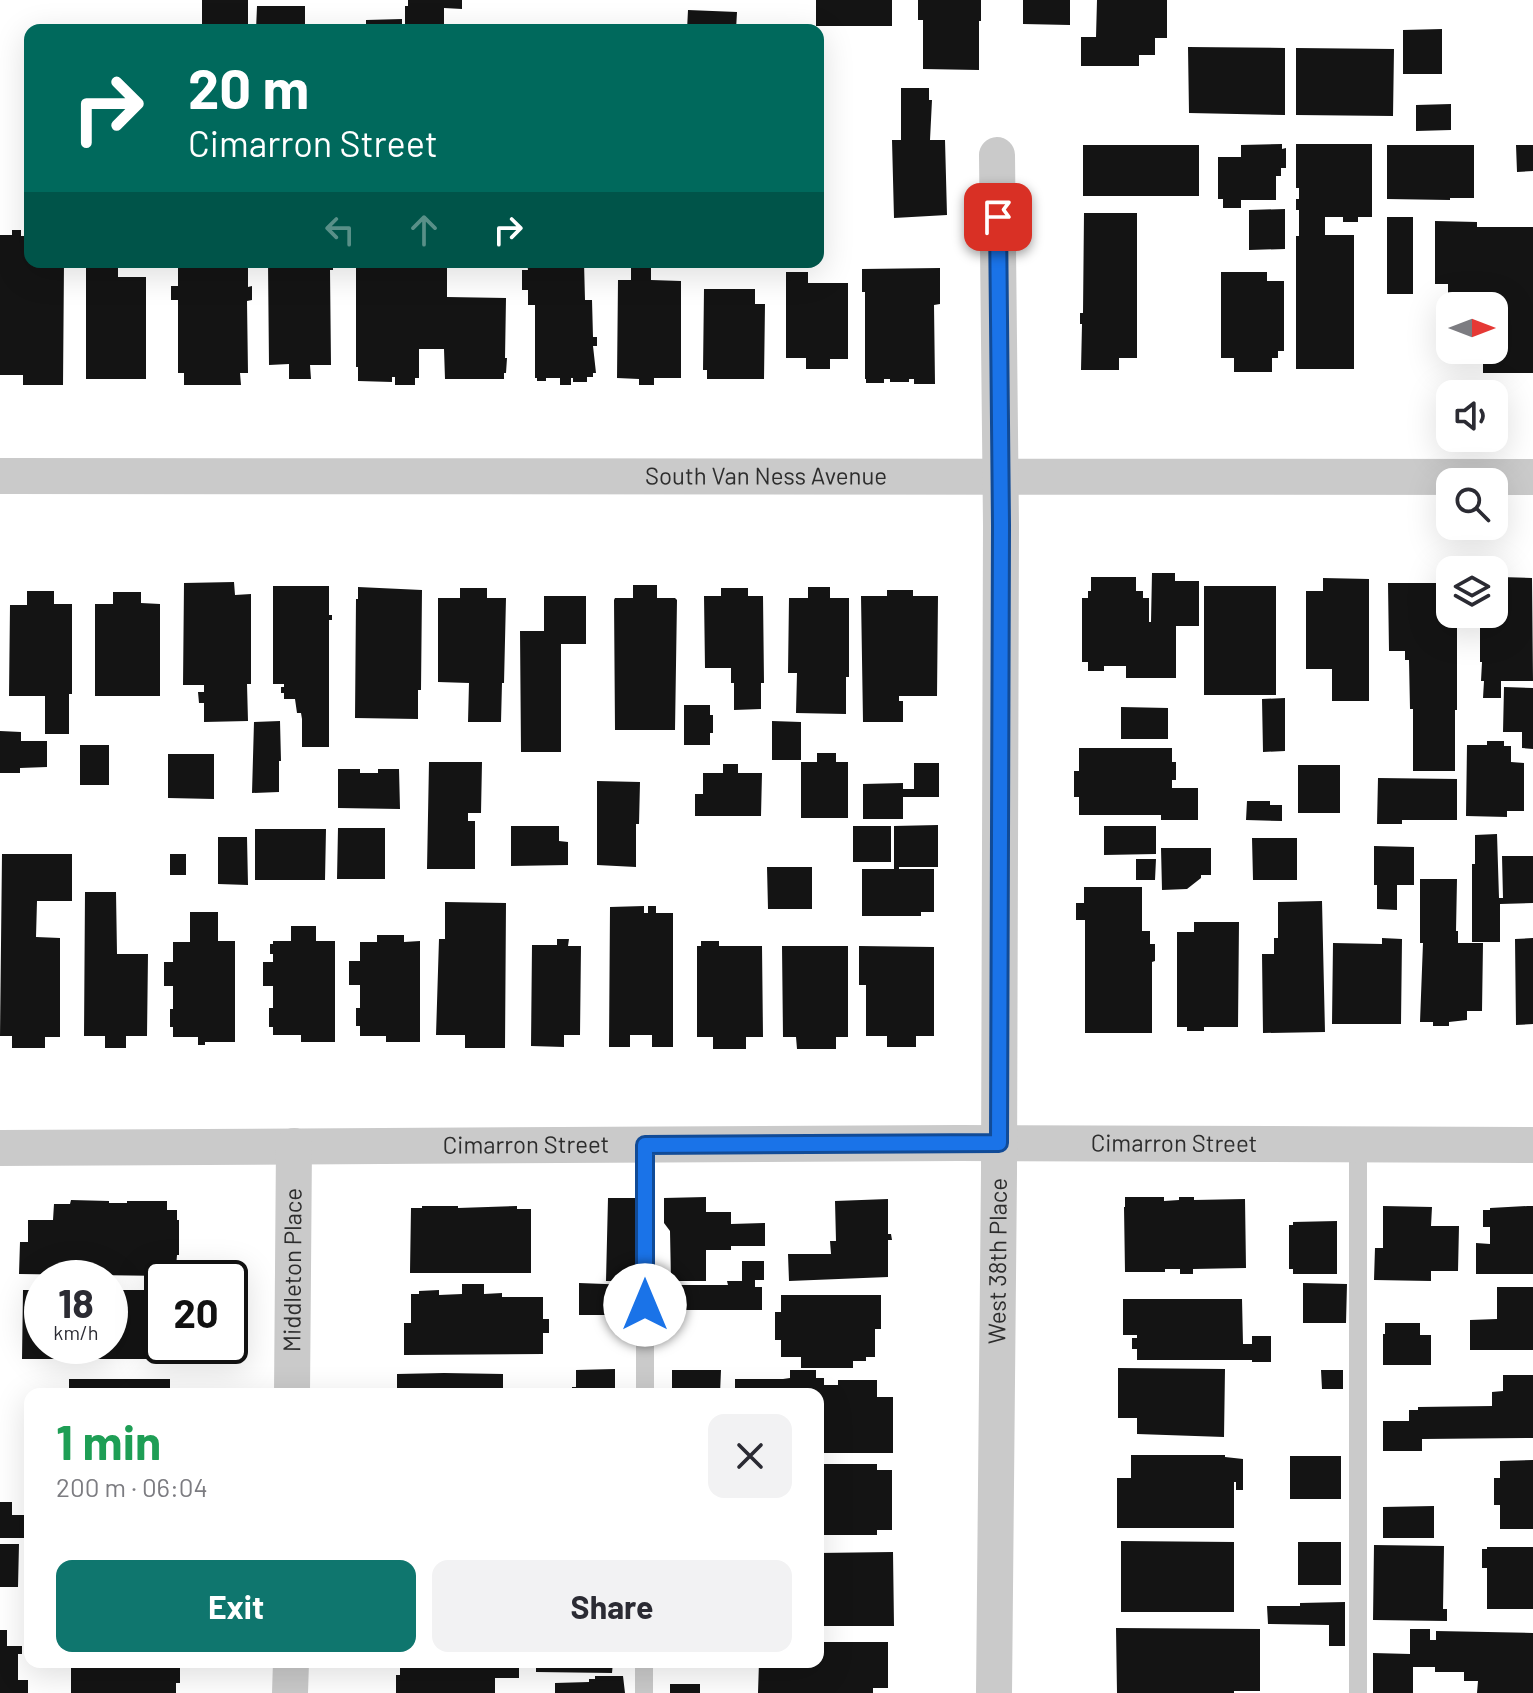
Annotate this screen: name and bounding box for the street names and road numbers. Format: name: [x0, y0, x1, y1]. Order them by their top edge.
street label: South Van Ness Avenue: [645, 460, 887, 490]
street label: Cimarron Street: [1091, 1127, 1257, 1157]
street label: Cimarron Street: [443, 1129, 609, 1159]
street label: West 38th Place: [981, 1178, 1012, 1344]
street label: Middleton Place: [276, 1188, 307, 1352]

